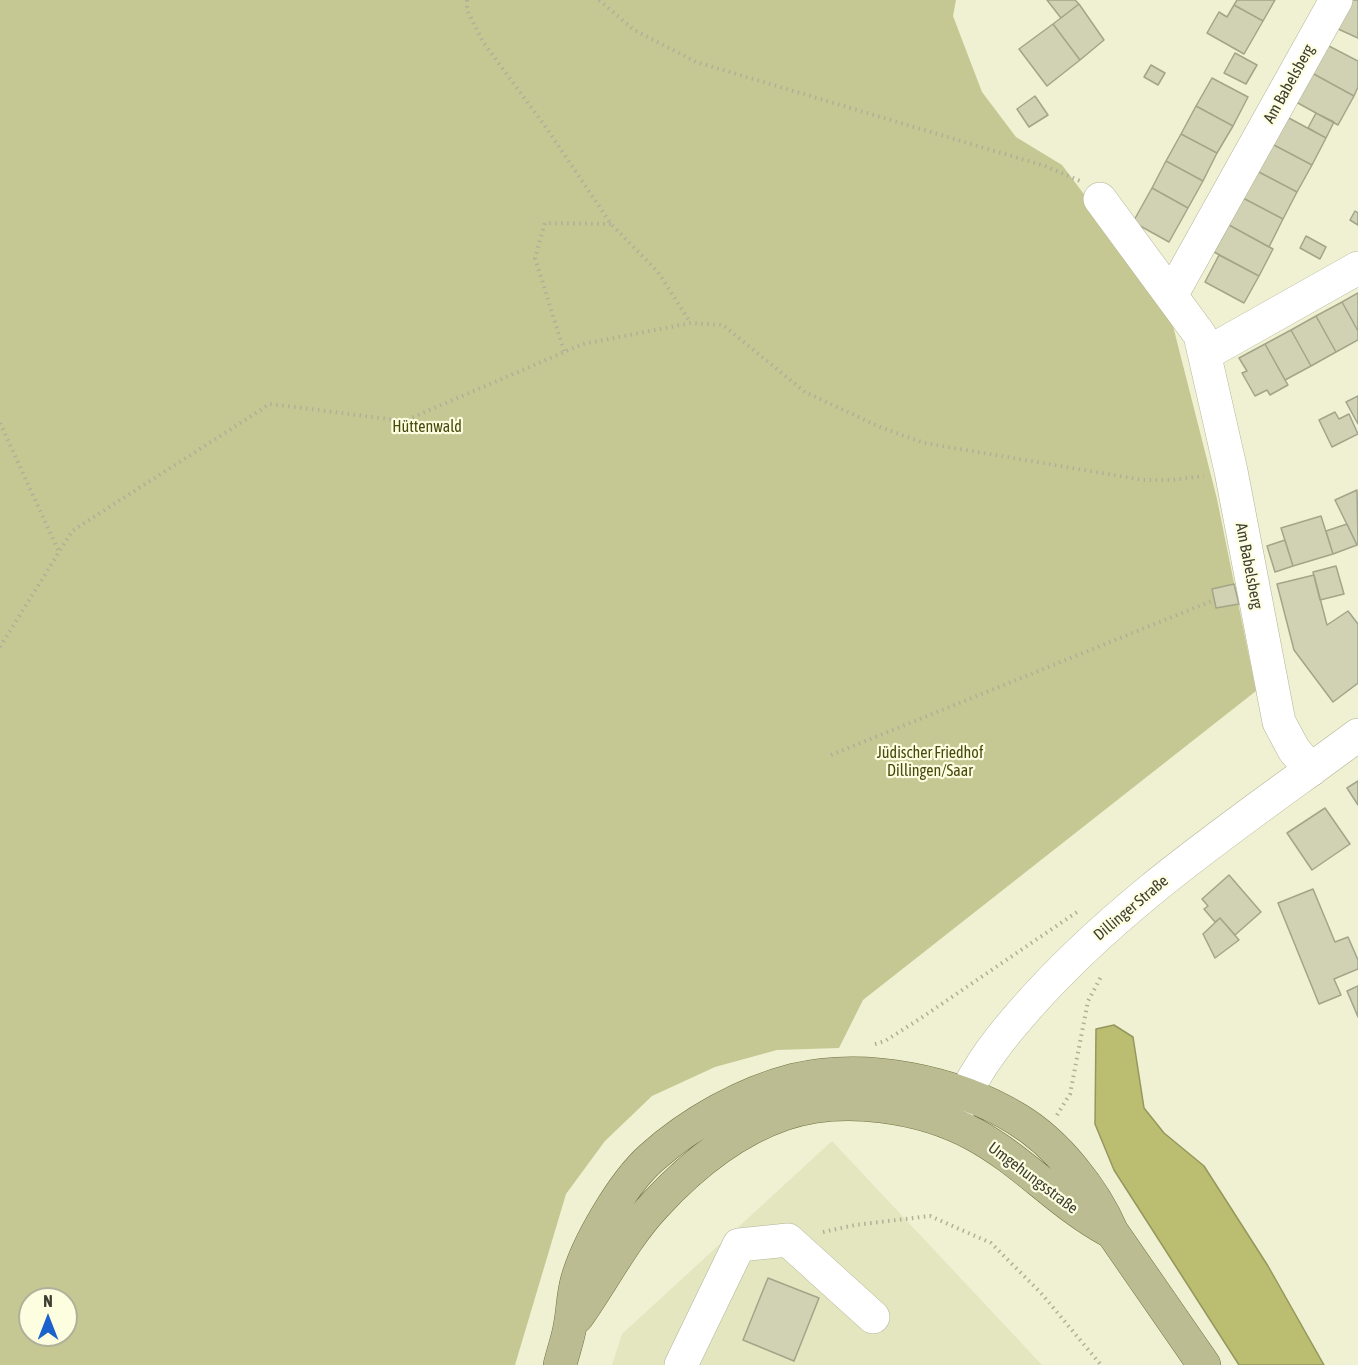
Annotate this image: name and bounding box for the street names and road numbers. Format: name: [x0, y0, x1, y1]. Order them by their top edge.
street label: Am Babelsberg: [1259, 41, 1319, 127]
street label: Am Babelsberg: [1231, 521, 1267, 611]
street label: Dillinger Straße: [1090, 871, 1172, 945]
street label: Umgehungsstraße: [984, 1138, 1082, 1218]

